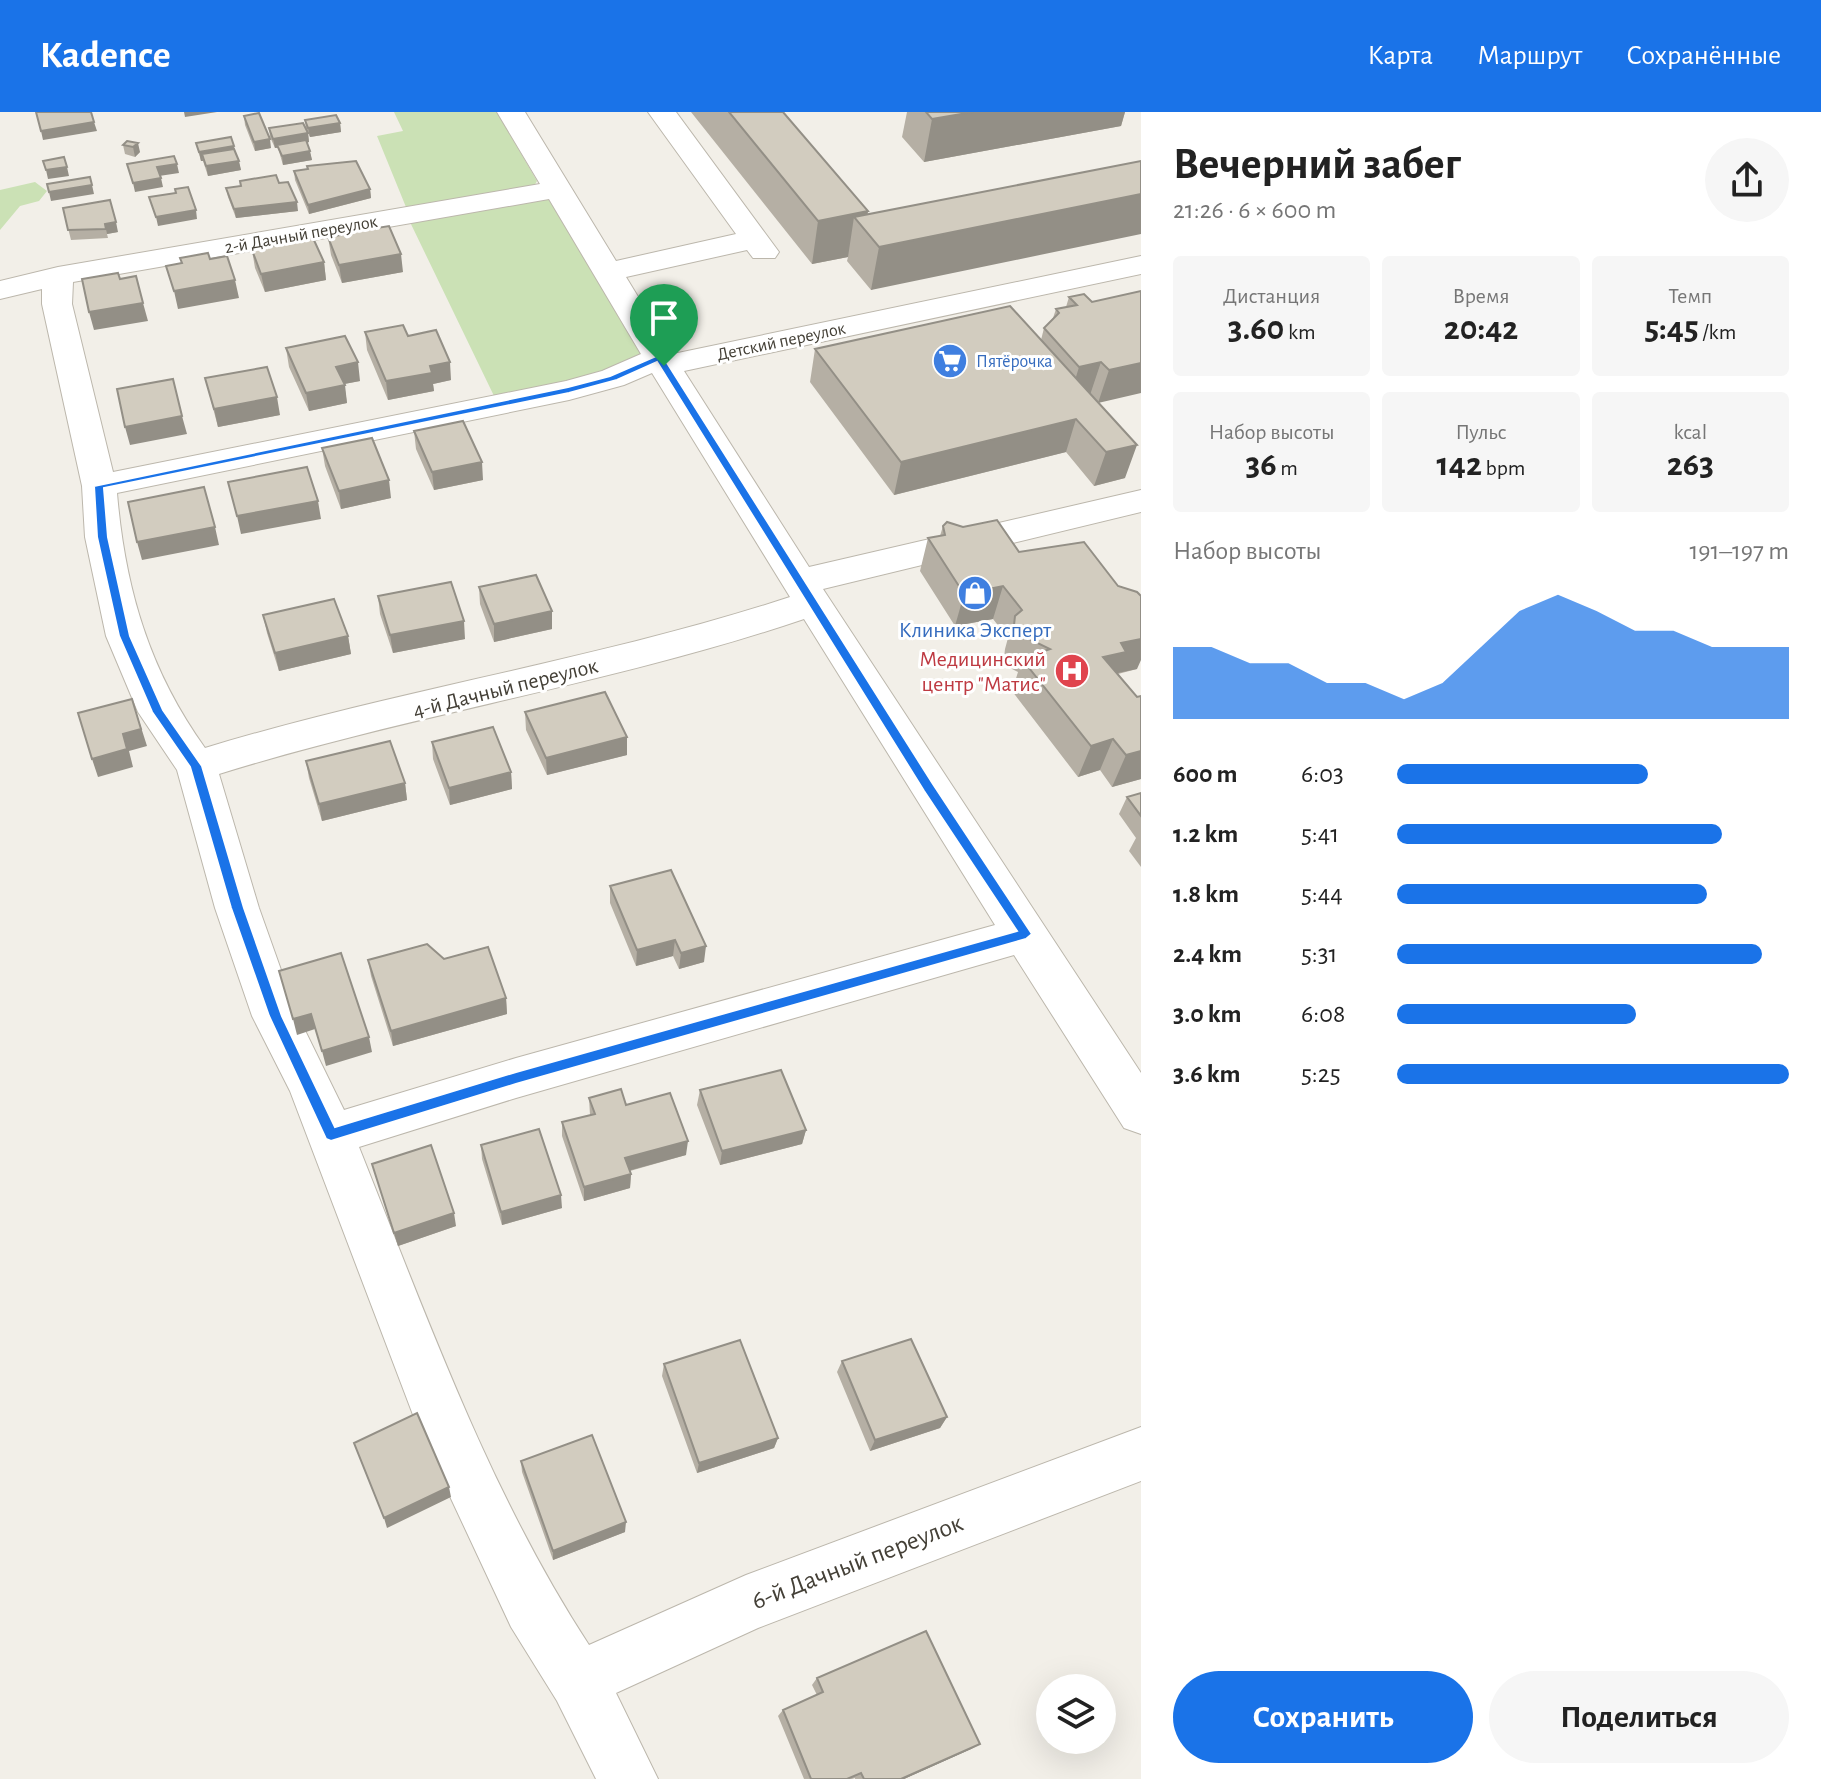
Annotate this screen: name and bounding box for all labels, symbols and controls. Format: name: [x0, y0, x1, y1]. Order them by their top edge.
text: Kadence: [40, 37, 171, 75]
text: Карта: [1367, 42, 1433, 70]
text: Маршрут: [1477, 42, 1582, 70]
text: Сохранённые: [1626, 42, 1781, 70]
button: share: [1705, 138, 1789, 222]
text: Вечерний забег: [1173, 143, 1461, 187]
text: 21:26 · 6 × 600 m: [1173, 197, 1336, 223]
street label: 2-й Дачный переулок: [223, 213, 380, 257]
pin: [630, 284, 698, 366]
text: Дистанция: [1223, 285, 1320, 307]
text: Время: [1452, 285, 1510, 307]
text: Темп: [1668, 285, 1712, 307]
icon: arrive: [642, 296, 686, 340]
text: 3.60: [1228, 312, 1284, 346]
text: 20:42: [1444, 312, 1518, 346]
text: 5:45: [1644, 312, 1699, 346]
street label: Детский переулок: [715, 319, 848, 364]
text: km: [1284, 321, 1316, 343]
text: /km: [1699, 321, 1736, 343]
supermarket icon: Пятёрочка: [931, 342, 969, 380]
place label: Пятёрочка: [976, 353, 1053, 371]
text: Набор высоты: [1209, 421, 1335, 443]
text: Пульс: [1455, 421, 1507, 443]
text: kcal: [1674, 421, 1707, 443]
text: 36: [1246, 448, 1277, 482]
text: 142: [1437, 448, 1482, 482]
text: 263: [1667, 448, 1714, 482]
text: m: [1277, 457, 1298, 479]
text: bpm: [1482, 457, 1525, 479]
text: Набор высоты: [1173, 538, 1322, 564]
text: 191–197 m: [1689, 538, 1789, 564]
shop icon: Клиника Эксперт: [956, 574, 994, 612]
place label: Клиника Эксперт: [899, 619, 1052, 641]
place label: Медицинский центр "Матис": [919, 648, 1046, 695]
hospital icon: Медицинский центр "Матис": [1053, 652, 1091, 690]
street label: 4-й Дачный переулок: [411, 654, 600, 722]
text: 600 m: [1173, 761, 1238, 787]
text: 6:03: [1301, 761, 1344, 787]
text: 1.2 km: [1173, 821, 1238, 847]
text: 5:41: [1301, 821, 1339, 847]
text: 1.8 km: [1173, 881, 1239, 907]
text: 5:44: [1301, 881, 1343, 907]
text: 2.4 km: [1173, 941, 1242, 967]
text: 5:31: [1301, 941, 1337, 967]
text: 3.0 km: [1173, 1001, 1241, 1027]
text: 6:08: [1301, 1001, 1345, 1027]
text: 3.6 km: [1173, 1061, 1241, 1087]
text: 5:25: [1301, 1061, 1341, 1087]
street label: 6-й Дачный переулок: [748, 1510, 967, 1614]
button: Сохранить: [1173, 1671, 1473, 1763]
button: Поделиться: [1489, 1671, 1789, 1763]
map controls: [1036, 1674, 1116, 1754]
button: layers: [1036, 1674, 1116, 1754]

